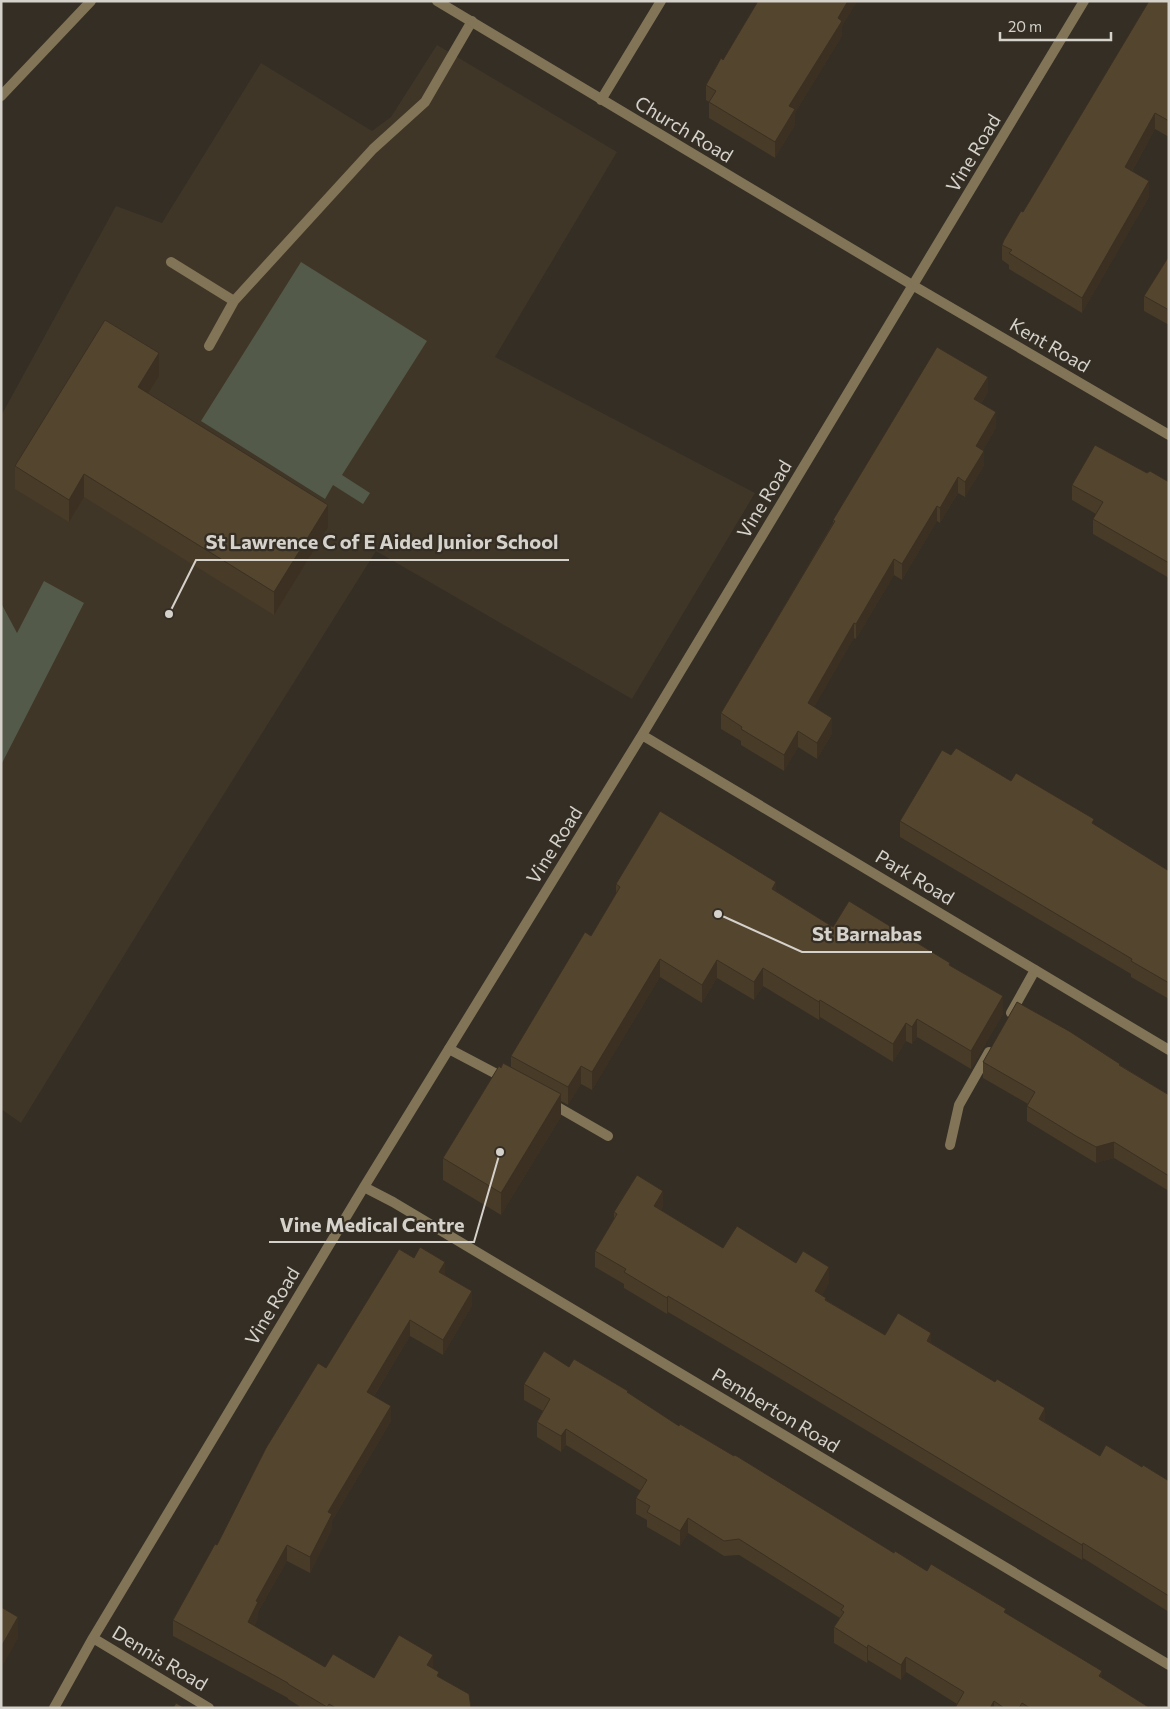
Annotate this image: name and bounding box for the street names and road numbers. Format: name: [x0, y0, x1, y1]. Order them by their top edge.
street label: Church Road: [631, 90, 737, 167]
street label: Vine Road: [940, 110, 1005, 196]
street label: Kent Road: [1006, 312, 1094, 377]
street label: Vine Road: [731, 456, 796, 542]
street label: Vine Road: [521, 802, 586, 888]
street label: Park Road: [872, 844, 959, 909]
street label: Vine Road: [239, 1263, 304, 1349]
street label: Pemberton Road: [708, 1362, 844, 1457]
street label: Dennis Road: [108, 1620, 212, 1695]

